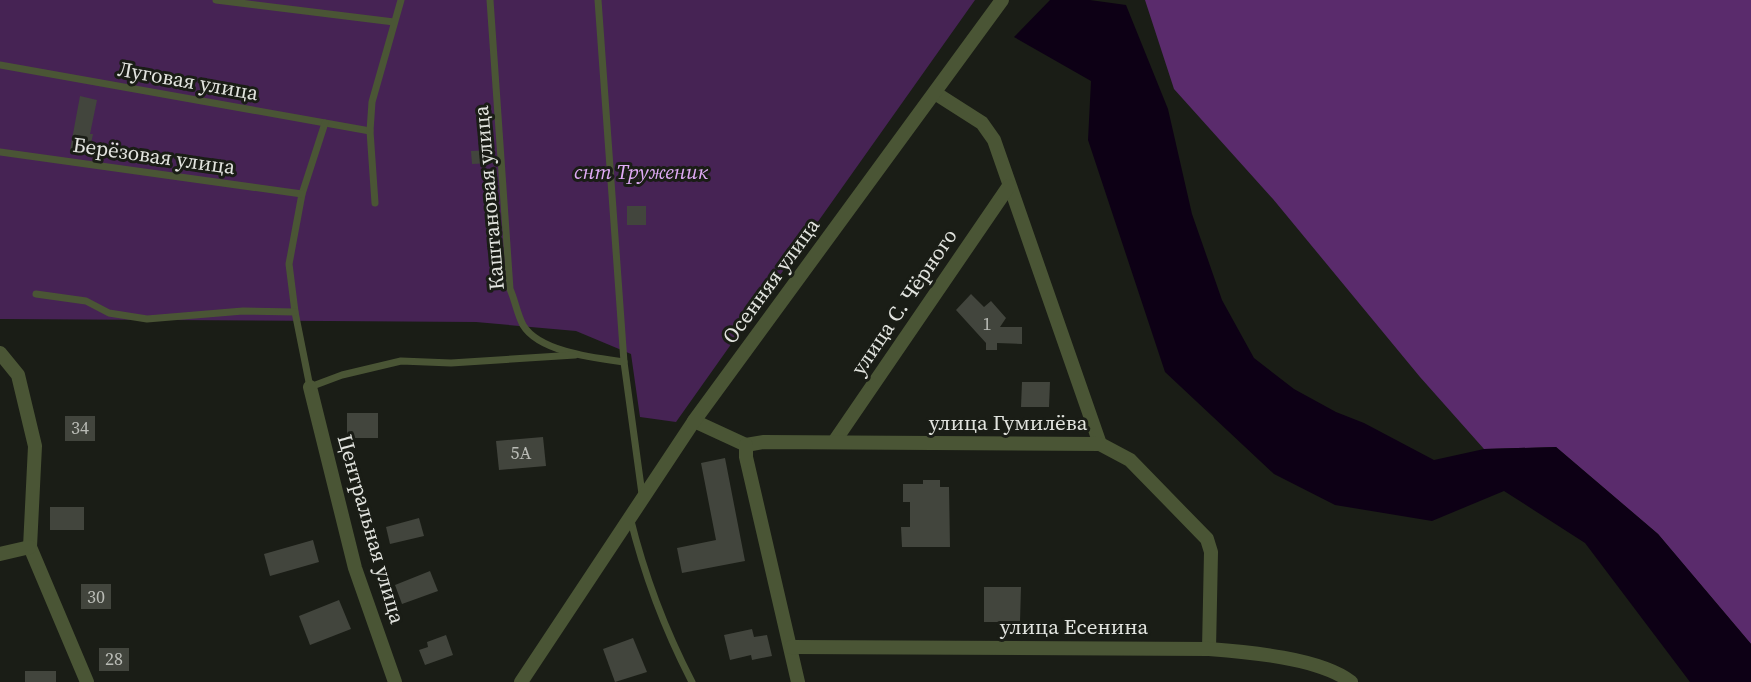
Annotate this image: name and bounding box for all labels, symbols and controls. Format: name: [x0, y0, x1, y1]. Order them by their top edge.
street label: Луговая улица: [116, 54, 261, 107]
street label: Каштановая улица: [466, 104, 511, 291]
street label: Берёзовая улица: [71, 130, 237, 181]
park label: снт Труженик: [574, 157, 709, 186]
street label: Осенняя улица: [715, 212, 826, 349]
street label: улица С. Чёрного: [844, 223, 963, 381]
house number: 1: [983, 311, 992, 336]
street label: улица Гумилёва: [929, 408, 1088, 437]
house number: 34: [71, 415, 89, 440]
street label: Центральная улица: [331, 431, 412, 627]
house number: 5А: [511, 440, 532, 465]
house number: 30: [87, 584, 105, 609]
street label: улица Есенина: [1000, 612, 1149, 641]
house number: 28: [105, 646, 123, 671]

